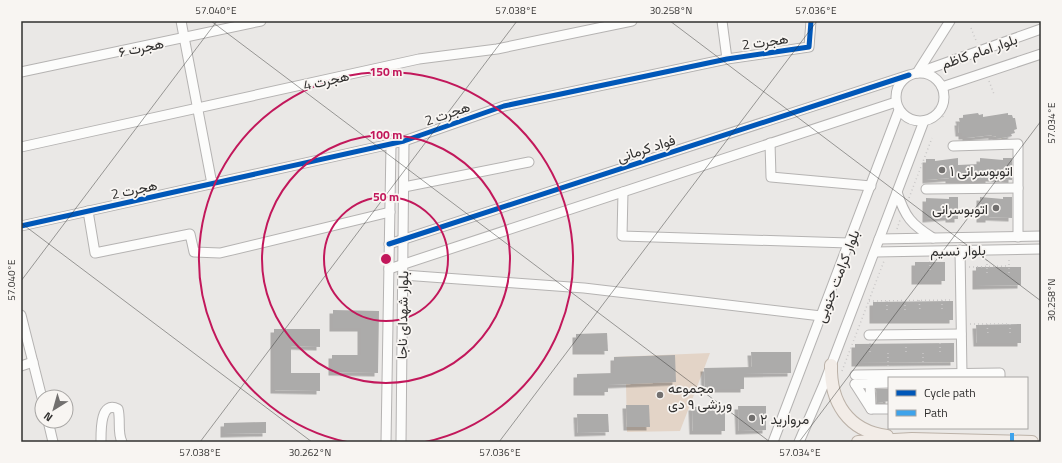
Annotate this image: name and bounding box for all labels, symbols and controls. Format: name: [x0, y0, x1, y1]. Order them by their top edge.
text: 57.040°E: [195, 3, 237, 18]
text: 57.038°E: [495, 3, 537, 18]
text: 30.258°N: [650, 3, 692, 18]
text: 57.036°E: [795, 3, 837, 18]
street label: هجرت 2: [740, 27, 790, 55]
street label: بلوار امام کاظم: [938, 28, 1020, 74]
street label: هجرت ۶: [116, 32, 166, 62]
text: 150 m: [370, 62, 402, 81]
street label: هجرت 4: [301, 64, 351, 95]
street label: هجرت 2: [421, 95, 473, 131]
text: 57.034°E: [1044, 102, 1059, 144]
text: 100 m: [370, 125, 402, 144]
street label: فواد کرمانی: [614, 129, 678, 167]
place label: اتوبوسرانی ۱: [950, 160, 1013, 181]
marker: اتوبوسرانی ۱: [937, 165, 947, 175]
street label: هجرت 2: [109, 174, 159, 204]
text: 50 m: [373, 187, 399, 206]
place label: اتوبوسرانی: [932, 198, 988, 219]
marker: اتوبوسرانی: [991, 203, 1001, 213]
street label: بلوار کرامت جنوبی: [810, 226, 864, 326]
street label: بلوار نسیم: [930, 239, 986, 261]
centre of rings: [379, 252, 393, 266]
text: 57.040°E: [4, 259, 19, 301]
street label: بلوار شهدای ناجا: [391, 271, 413, 359]
text: 30.258°N: [1044, 279, 1059, 321]
place label: مجموعه ورزشی ۹ دی: [668, 377, 732, 414]
legend: [888, 377, 1028, 429]
text: Cycle path: [924, 383, 976, 402]
north arrow: [34, 389, 74, 429]
marker: مجموعه ورزشی ۹ دی: [655, 390, 665, 400]
text: Path: [924, 403, 948, 422]
text: N: [40, 408, 56, 426]
place label: مروارید ۲: [760, 408, 809, 429]
marker: مروارید ۲: [747, 413, 757, 423]
text: 57.038°E: [179, 445, 221, 460]
text: 30.262°N: [289, 445, 331, 460]
text: 57.036°E: [479, 445, 521, 460]
text: 57.034°E: [779, 445, 821, 460]

